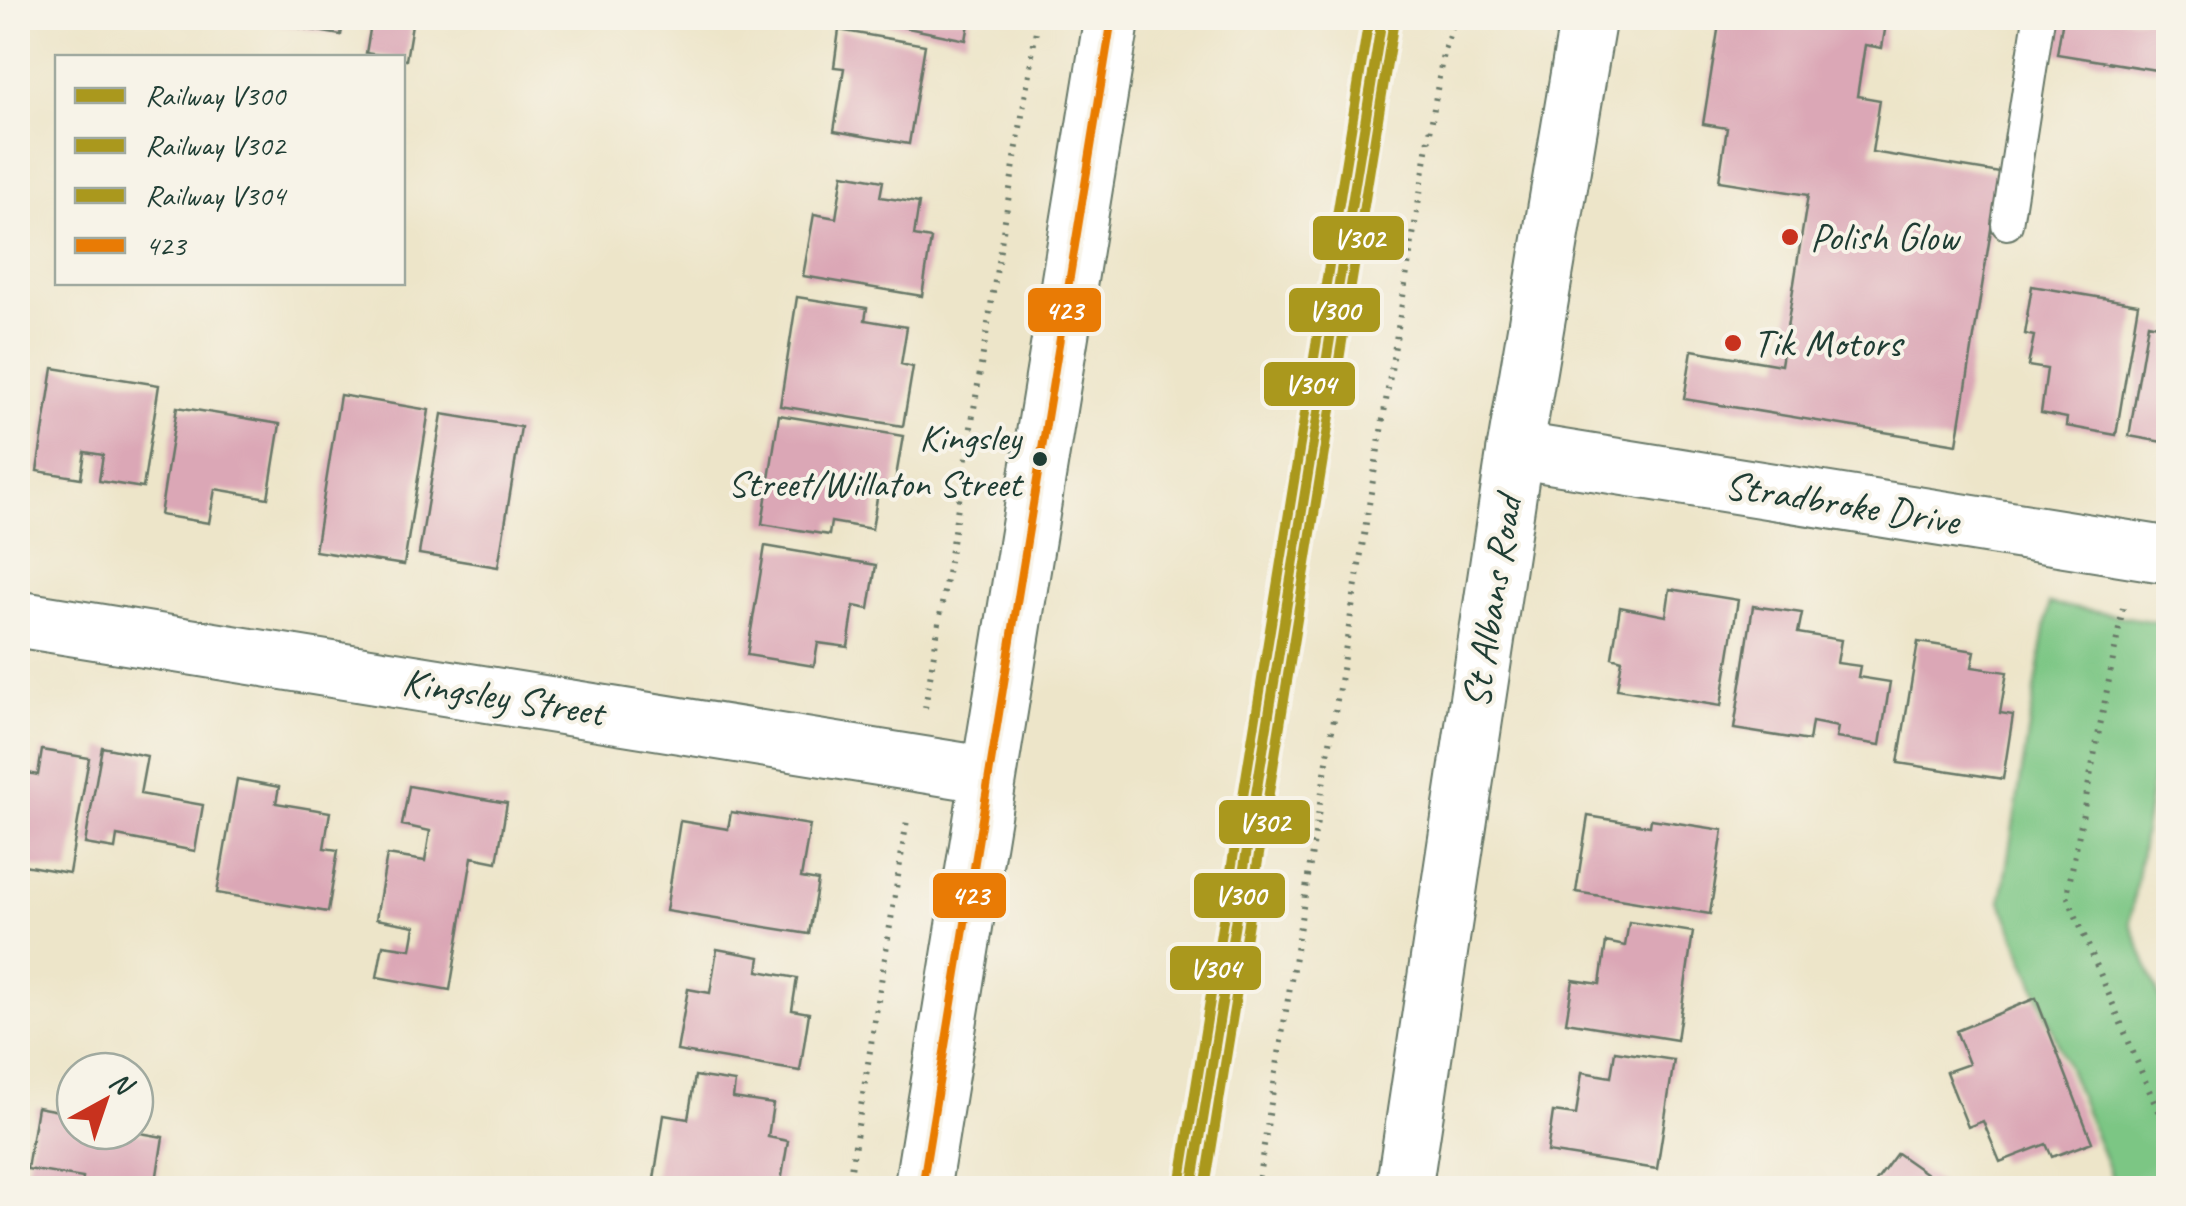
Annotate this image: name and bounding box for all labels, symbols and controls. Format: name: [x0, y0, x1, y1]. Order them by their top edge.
legend: [55, 55, 405, 285]
text: Railway V300: [145, 76, 288, 114]
text: Railway V302: [145, 126, 288, 164]
text: Railway V304: [145, 176, 288, 214]
place label: Polish Glow: [1810, 212, 1962, 262]
line badge: V302: [1311, 214, 1406, 262]
text: V302: [1333, 221, 1387, 256]
text: 423: [145, 226, 188, 264]
marker: Polish Glow: [1779, 226, 1801, 248]
line badge: 423: [1026, 286, 1103, 334]
line badge: V300: [1287, 286, 1382, 334]
text: 423: [1045, 293, 1085, 328]
text: V300: [1308, 293, 1363, 328]
place label: Tik Motors: [1753, 318, 1905, 368]
marker: Tik Motors: [1722, 332, 1744, 354]
line badge: V304: [1262, 360, 1357, 408]
text: V304: [1284, 367, 1339, 402]
place label: Kingsley Street/Willaton Street: [728, 414, 1024, 507]
marker: Kingsley Street/Willaton Street: [1030, 449, 1050, 469]
street label: Stradbroke Drive: [1721, 460, 1965, 547]
street label: St Albans Road: [1451, 487, 1534, 711]
street label: Kingsley Street: [399, 656, 611, 738]
line badge: V302: [1217, 798, 1312, 846]
text: V302: [1238, 805, 1292, 840]
line badge: 423: [931, 871, 1008, 920]
line badge: V300: [1192, 871, 1287, 920]
text: 423: [951, 878, 991, 913]
text: V300: [1214, 878, 1269, 913]
line badge: V304: [1168, 944, 1263, 992]
text: V304: [1189, 951, 1244, 986]
north arrow: [55, 1051, 155, 1151]
text: N: [103, 1063, 142, 1104]

